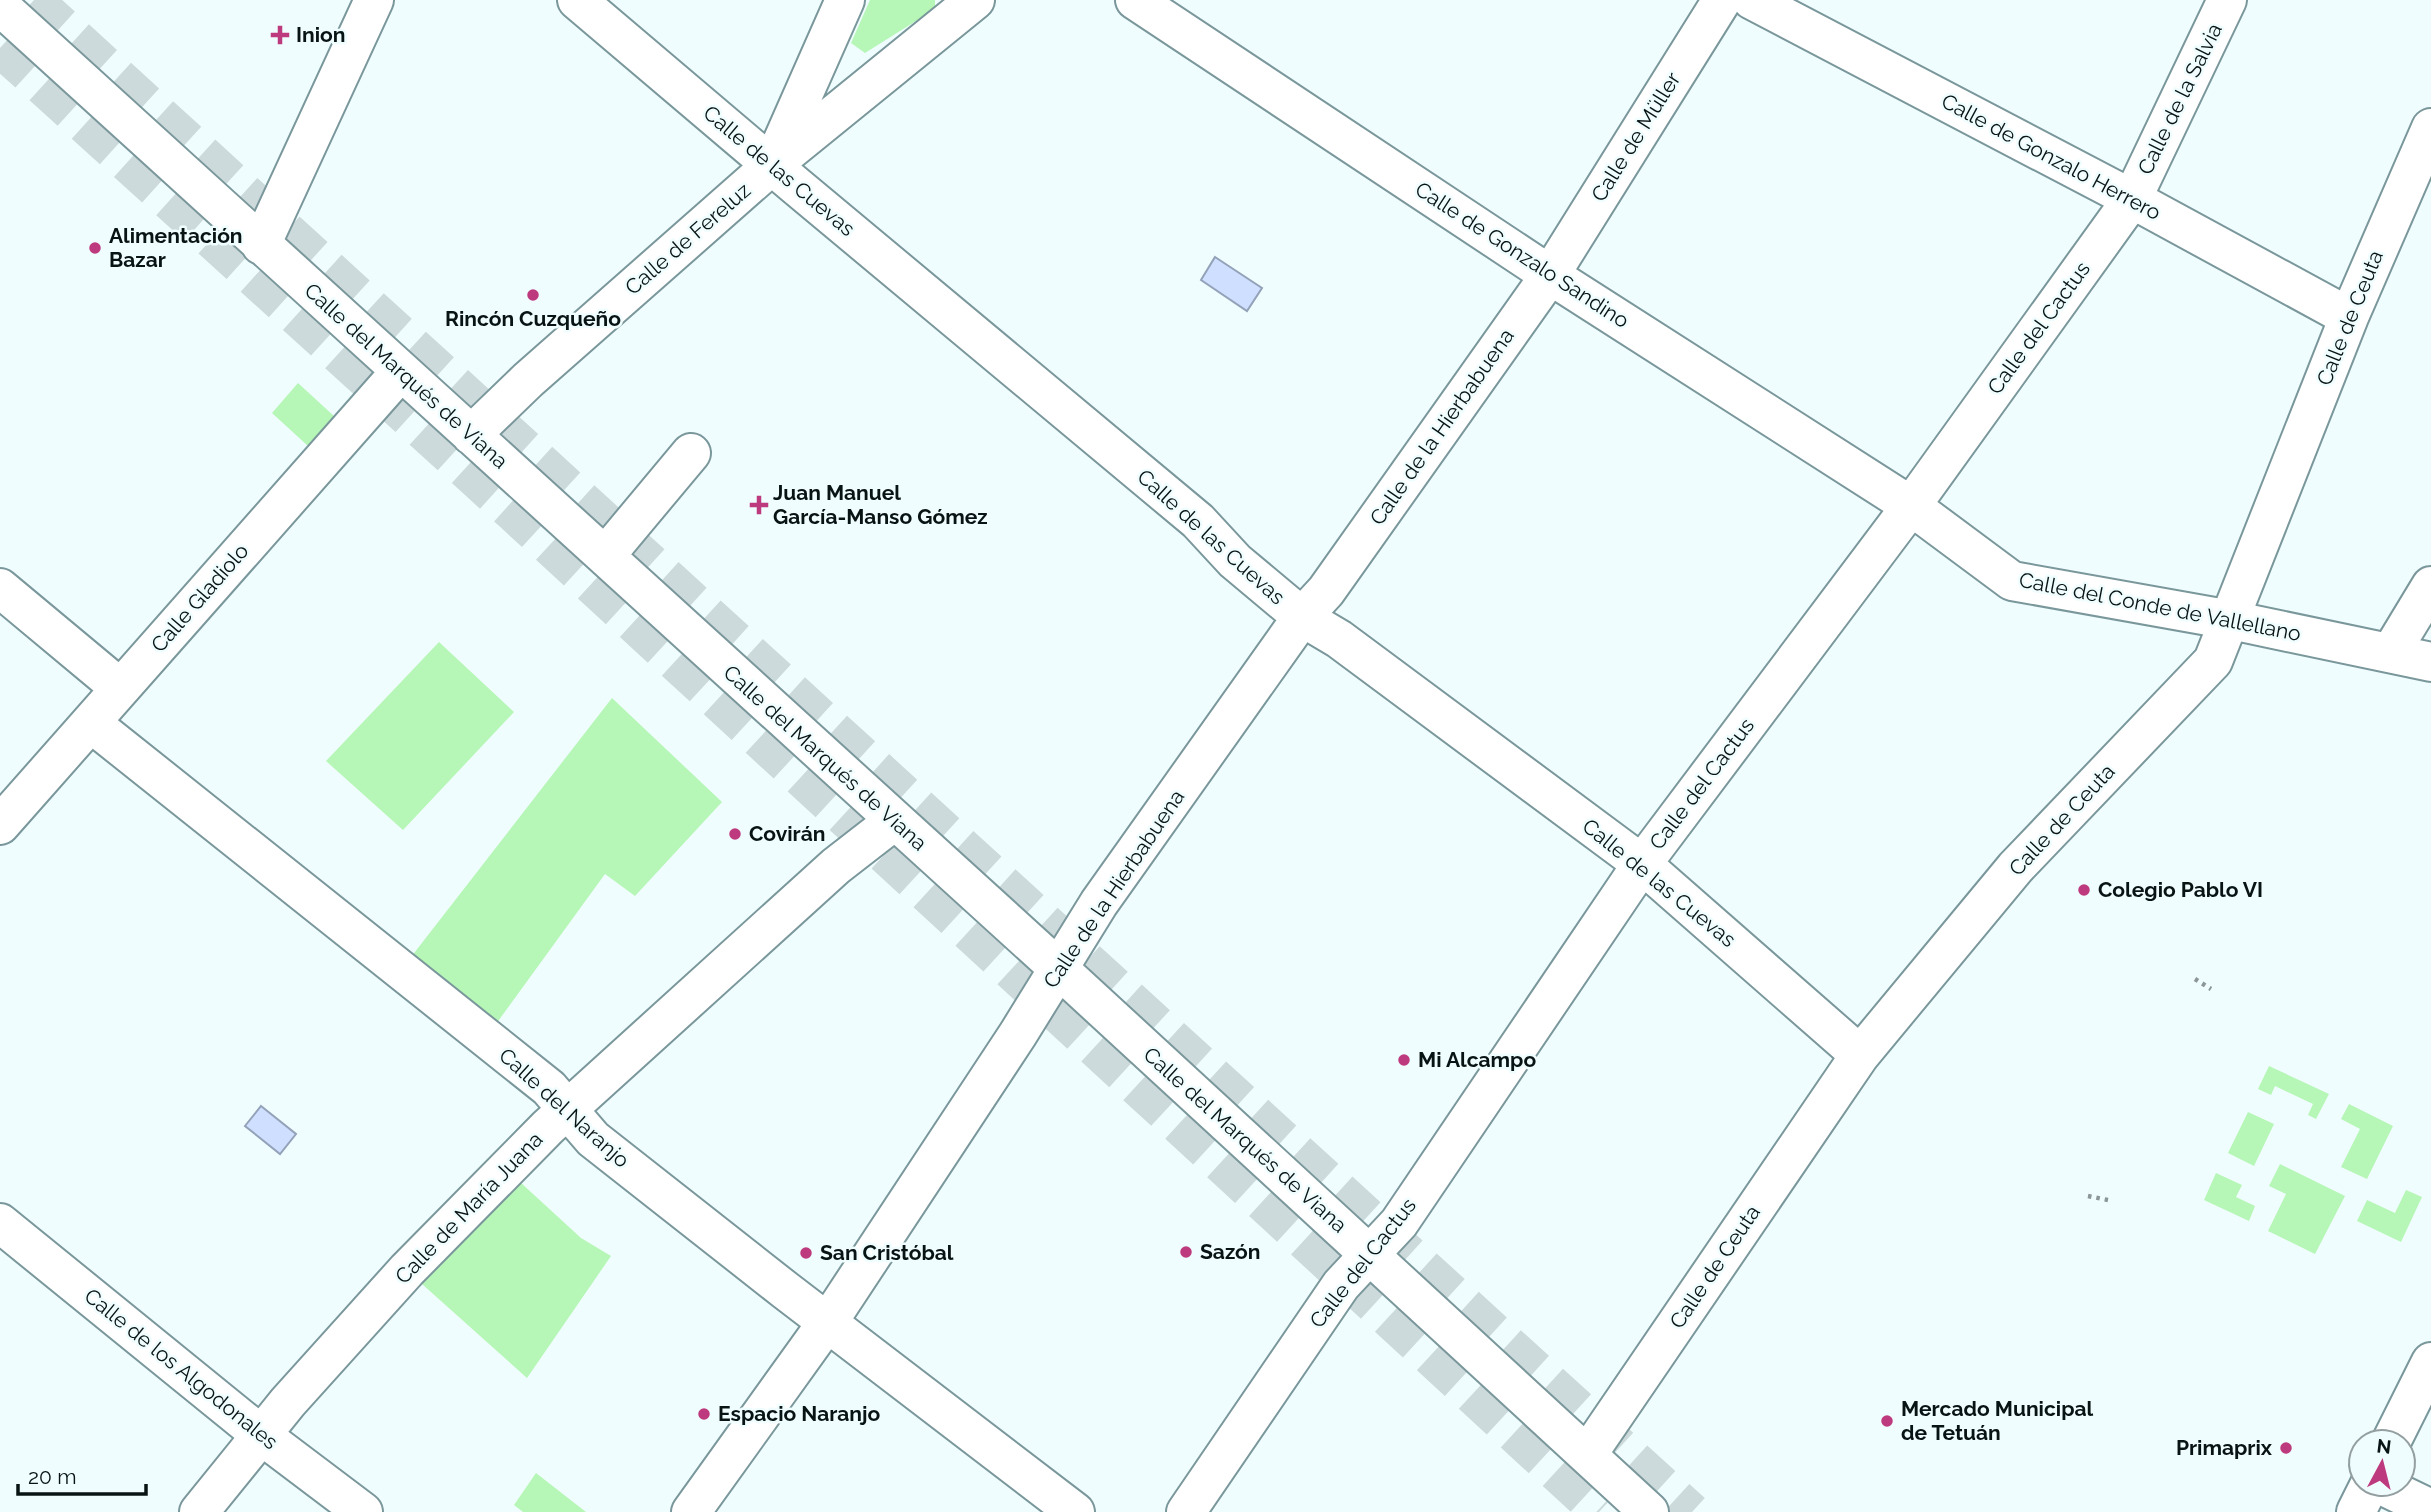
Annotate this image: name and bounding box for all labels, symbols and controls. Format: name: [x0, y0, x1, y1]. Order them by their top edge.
street label: Calle de la Salvia: [2132, 19, 2227, 178]
place label: Inion: [296, 22, 345, 47]
marker: Inion: [270, 25, 290, 45]
street label: Calle de Müller: [1586, 67, 1686, 206]
street label: Calle de Gonzalo Herrero: [1937, 88, 2165, 225]
street label: Calle de las Cuevas: [699, 100, 860, 241]
street label: Calle de Gonzalo Sandino: [1411, 176, 1634, 333]
street label: Calle de Fereluz: [620, 177, 755, 300]
place label: Alimentación Bazar: [109, 223, 243, 272]
marker: Alimentación Bazar: [87, 240, 103, 256]
street label: Calle de Ceuta: [2311, 247, 2388, 389]
street label: Calle del Cactus: [1982, 257, 2095, 399]
street label: Calle del Marqués de Viana: [300, 278, 513, 474]
marker: Rincón Cuzqueño: [525, 287, 541, 303]
place label: Rincón Cuzqueño: [445, 306, 621, 331]
street label: Calle de la Hierbabuena: [1364, 324, 1519, 530]
street label: Calle de las Cuevas: [1132, 464, 1290, 609]
place label: Juan Manuel García-Manso Gómez: [773, 480, 988, 529]
marker: Juan Manuel García-Manso Gómez: [751, 497, 767, 513]
street label: Calle Gladiolo: [146, 538, 254, 657]
street label: Calle del Conde de Vallellano: [2017, 567, 2303, 646]
street label: Calle del Marqués de Viana: [719, 660, 932, 856]
street label: Calle del Cactus: [1644, 713, 1759, 854]
street label: Calle de Ceuta: [2004, 759, 2120, 881]
street label: Calle de la Hierbabuena: [1038, 785, 1189, 993]
street label: Calle de las Cuevas: [1578, 813, 1741, 952]
place label: Covirán: [749, 821, 825, 846]
marker: Covirán: [727, 826, 743, 842]
place label: Colegio Pablo VI: [2098, 877, 2263, 902]
marker: Colegio Pablo VI: [2076, 882, 2092, 898]
street label: Calle del Marqués de Viana: [1139, 1042, 1352, 1238]
street label: Calle del Naranjo: [494, 1043, 635, 1173]
place label: Mi Alcampo: [1418, 1047, 1536, 1072]
marker: Mi Alcampo: [1396, 1052, 1412, 1068]
street label: Calle de María Juana: [390, 1127, 548, 1289]
street label: Calle del Cactus: [1304, 1193, 1421, 1333]
street label: Calle de Ceuta: [1664, 1200, 1765, 1333]
place label: Sazón: [1200, 1239, 1260, 1264]
place label: San Cristóbal: [820, 1240, 954, 1265]
marker: Sazón: [1178, 1244, 1194, 1260]
marker: San Cristóbal: [798, 1245, 814, 1261]
street label: Calle de los Algodonales: [80, 1283, 283, 1454]
place label: Mercado Municipal de Tetuán: [1901, 1396, 2094, 1445]
place label: Espacio Naranjo: [718, 1401, 881, 1426]
marker: Espacio Naranjo: [696, 1406, 712, 1422]
marker: Mercado Municipal de Tetuán: [1879, 1413, 1895, 1429]
north arrow: [2347, 1428, 2417, 1498]
text: N: [2376, 1434, 2393, 1458]
place label: Primaprix: [2176, 1435, 2273, 1460]
marker: Primaprix: [2278, 1440, 2294, 1456]
scale bar: [18, 1452, 145, 1496]
text: 20 m: [28, 1464, 76, 1489]

